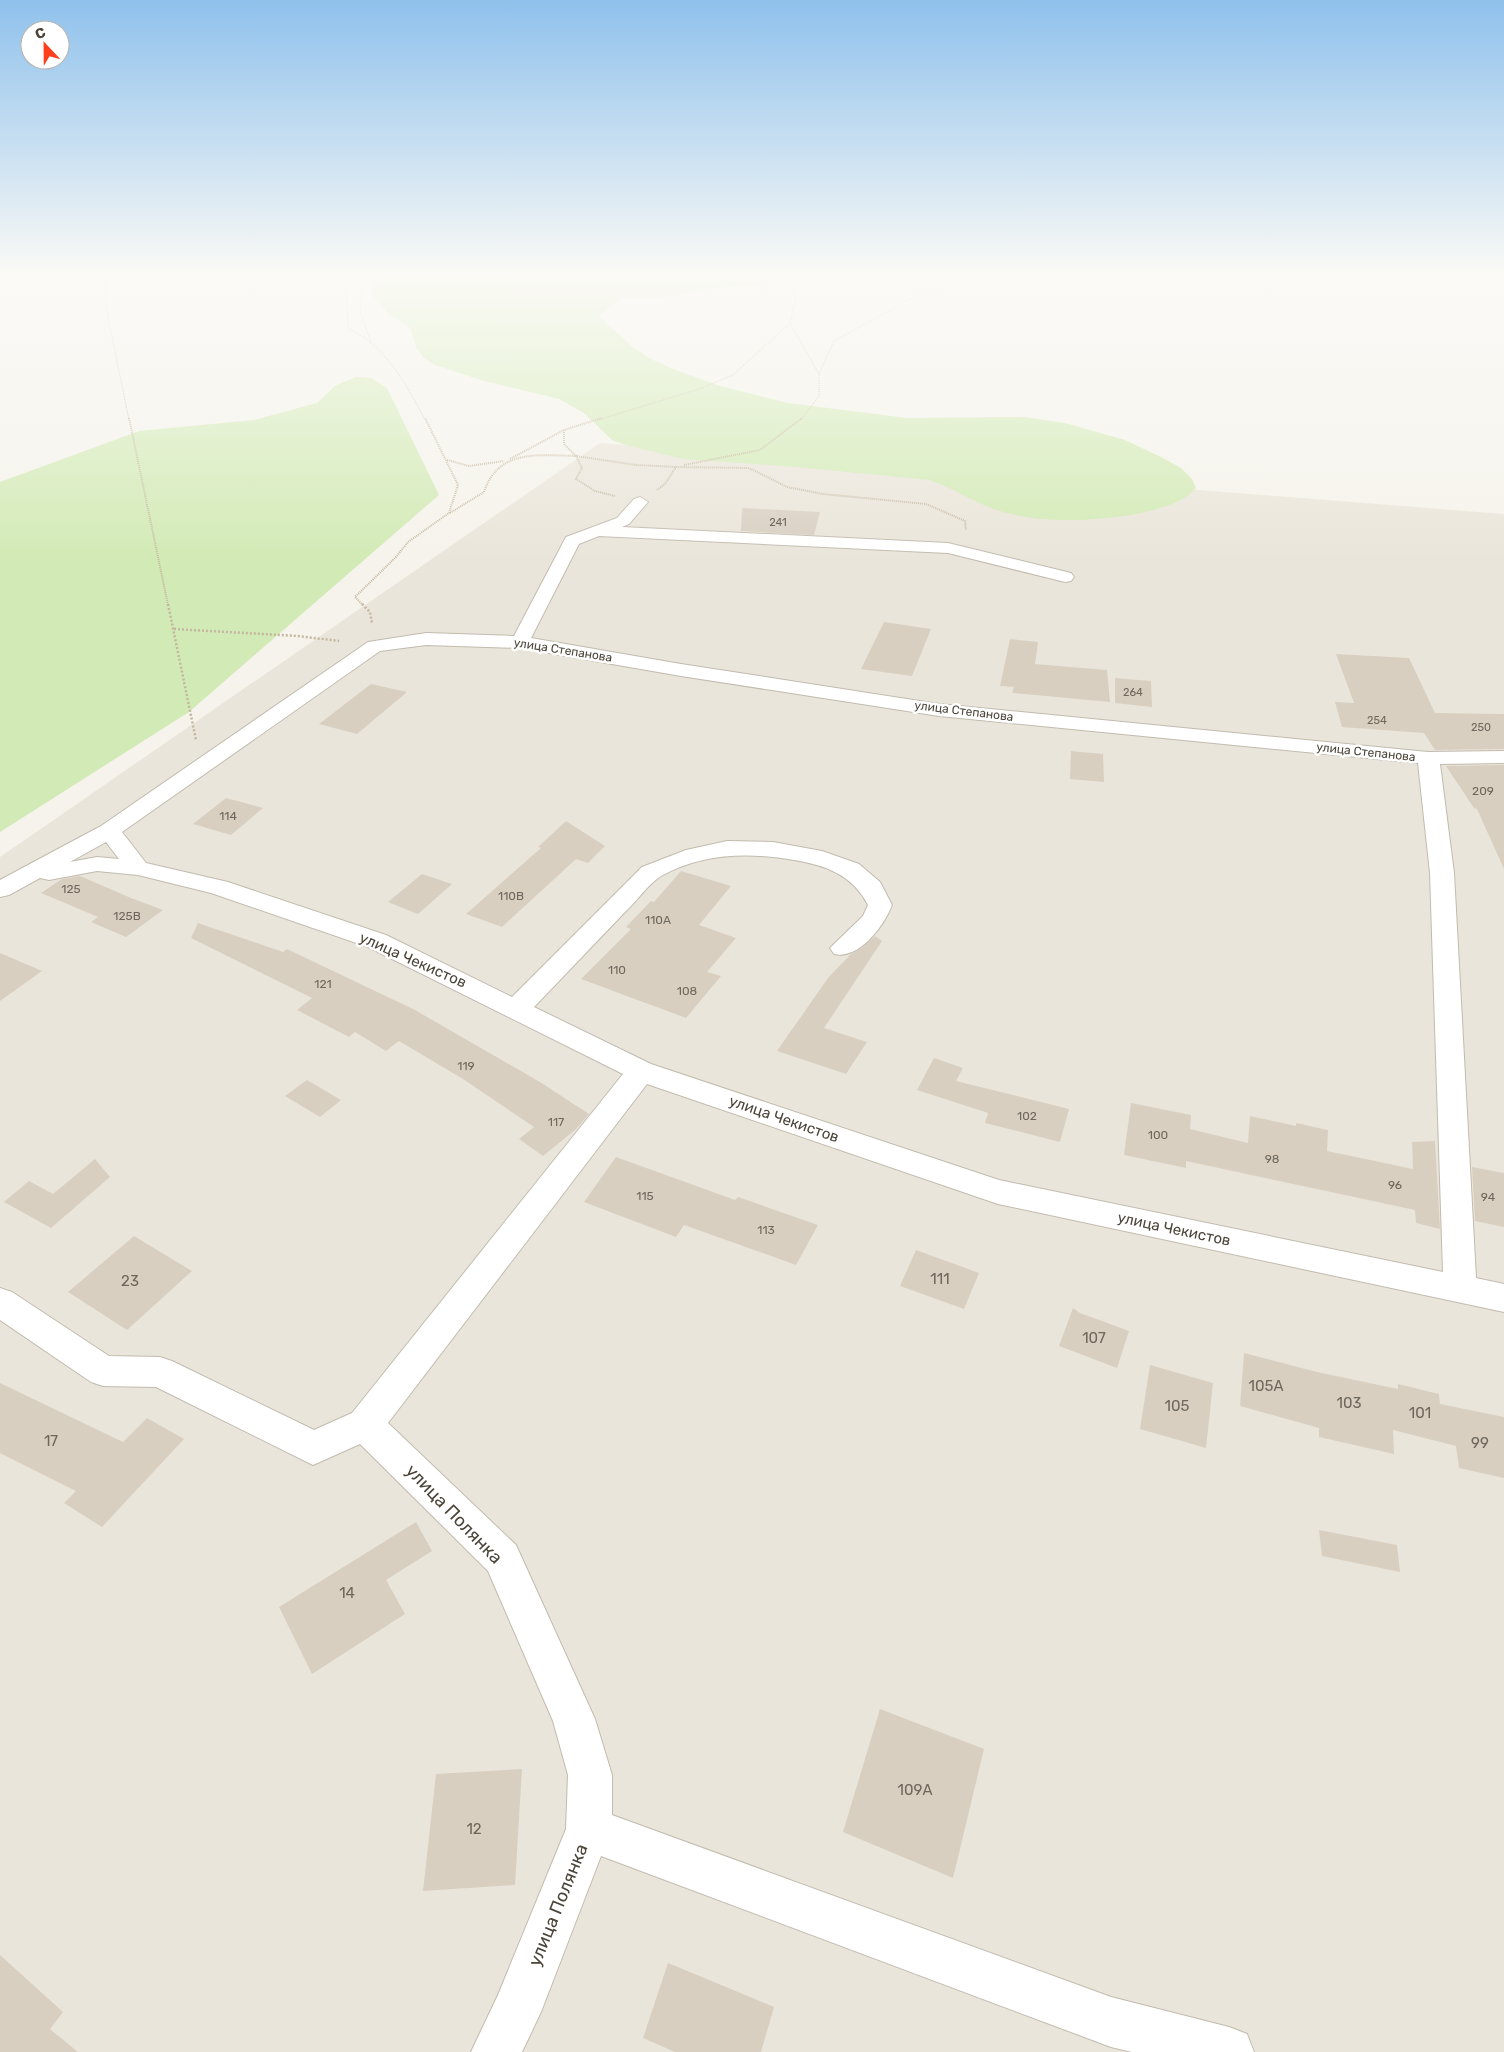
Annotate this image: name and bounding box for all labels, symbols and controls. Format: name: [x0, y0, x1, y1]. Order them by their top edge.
north arrow: [20, 20, 70, 70]
text: С: [33, 24, 48, 43]
house number: 241: [769, 516, 787, 529]
street label: улица Степанова: [513, 635, 613, 665]
house number: 264: [1123, 686, 1143, 699]
street label: улица Степанова: [914, 698, 1014, 724]
house number: 254: [1367, 714, 1387, 727]
house number: 250: [1471, 721, 1491, 734]
street label: улица Степанова: [1316, 740, 1416, 764]
house number: 209: [1472, 784, 1494, 798]
house number: 114: [219, 809, 237, 823]
house number: 125: [61, 882, 81, 896]
house number: 110В: [498, 889, 524, 903]
house number: 125В: [113, 909, 141, 923]
house number: 110А: [645, 913, 671, 927]
street label: улица Чекистов: [357, 928, 469, 992]
house number: 110: [608, 963, 626, 977]
house number: 121: [314, 977, 332, 991]
house number: 108: [677, 984, 697, 998]
house number: 119: [457, 1059, 475, 1073]
street label: улица Чекистов: [727, 1092, 841, 1146]
house number: 102: [1017, 1109, 1037, 1123]
house number: 117: [548, 1115, 564, 1129]
house number: 100: [1148, 1128, 1168, 1142]
house number: 98: [1265, 1152, 1279, 1166]
house number: 96: [1388, 1178, 1402, 1192]
house number: 115: [636, 1189, 654, 1203]
house number: 94: [1481, 1190, 1496, 1204]
street label: улица Чекистов: [1116, 1208, 1232, 1250]
house number: 113: [757, 1223, 775, 1237]
house number: 111: [930, 1270, 950, 1288]
house number: 23: [121, 1272, 139, 1290]
house number: 107: [1082, 1329, 1106, 1347]
house number: 105А: [1249, 1377, 1283, 1395]
house number: 103: [1337, 1394, 1361, 1412]
house number: 105: [1165, 1397, 1190, 1415]
house number: 101: [1409, 1404, 1431, 1422]
house number: 17: [44, 1432, 58, 1450]
house number: 99: [1471, 1434, 1489, 1452]
street label: улица Полянка: [401, 1460, 507, 1568]
house number: 14: [339, 1584, 355, 1602]
house number: 109А: [898, 1781, 932, 1799]
house number: 12: [466, 1820, 482, 1838]
street label: улица Полянка: [523, 1841, 593, 1969]

